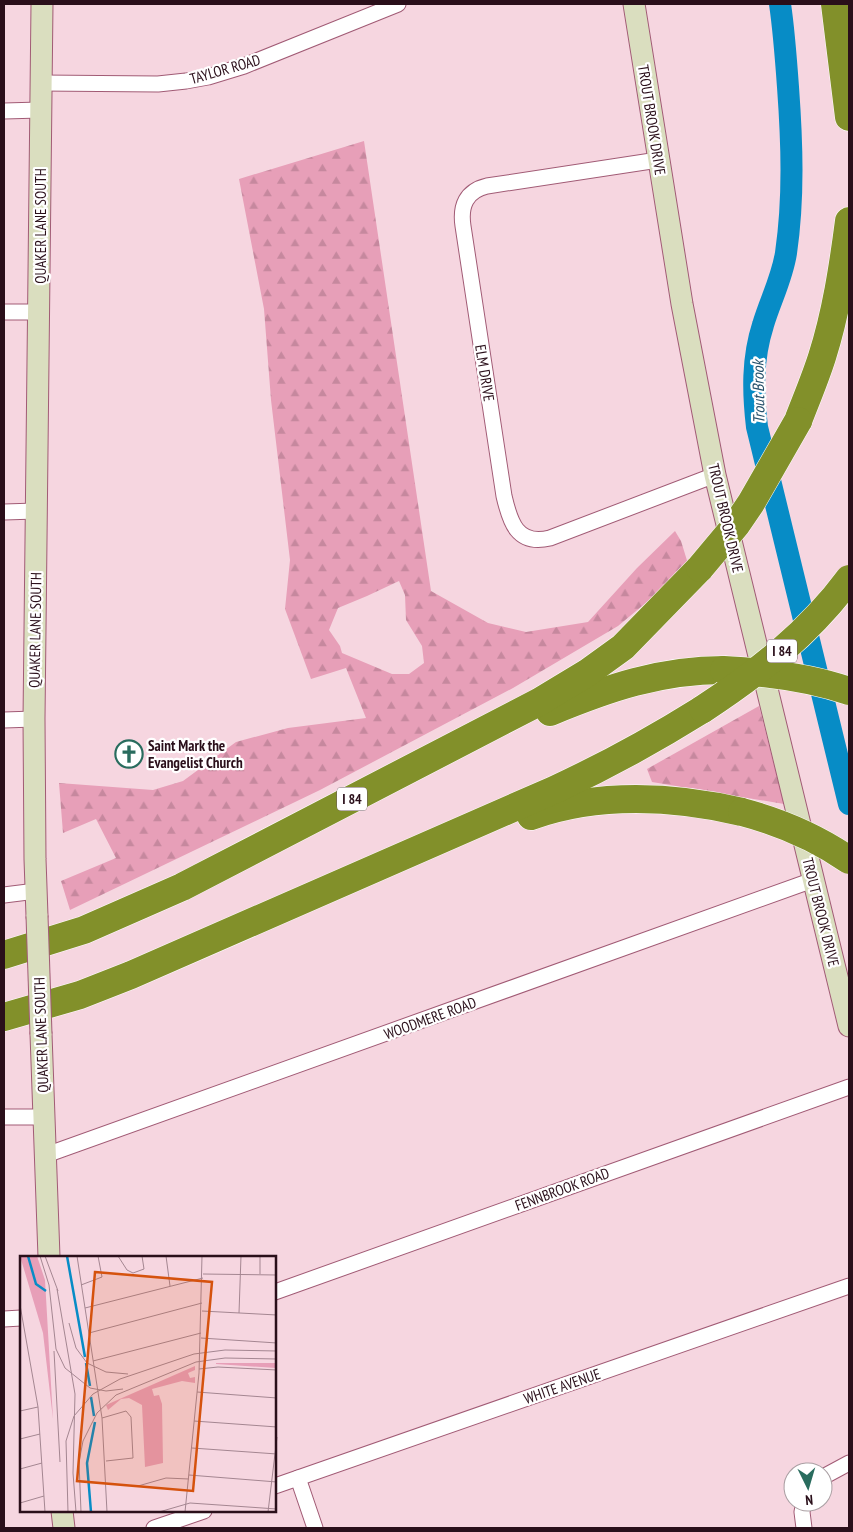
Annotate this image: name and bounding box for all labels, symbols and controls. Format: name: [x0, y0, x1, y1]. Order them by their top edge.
street label: TAYLOR ROAD: [187, 50, 263, 88]
street label: TROUT BROOK DRIVE: [634, 63, 670, 177]
street label: QUAKER LANE SOUTH: [31, 168, 50, 284]
street label: ELM DRIVE: [471, 343, 499, 403]
water label: Trout Brook: [747, 358, 769, 424]
street label: TROUT BROOK DRIVE: [704, 462, 748, 574]
street label: QUAKER LANE SOUTH: [24, 572, 46, 688]
road number: I 84: [767, 640, 797, 662]
place label: Saint Mark the Evangelist Church: [148, 736, 243, 772]
church icon: Saint Mark the Evangelist Church: [114, 739, 144, 769]
road number: I 84: [337, 788, 367, 811]
street label: TROUT BROOK DRIVE: [798, 856, 844, 968]
street label: QUAKER LANE SOUTH: [29, 977, 53, 1093]
street label: WOODMERE ROAD: [381, 993, 479, 1043]
street label: FENNBROOK ROAD: [512, 1163, 612, 1215]
inset map: [20, 1256, 276, 1512]
street label: WHITE AVENUE: [521, 1364, 603, 1408]
north arrow: [783, 1462, 833, 1512]
text: N: [805, 1491, 814, 1509]

